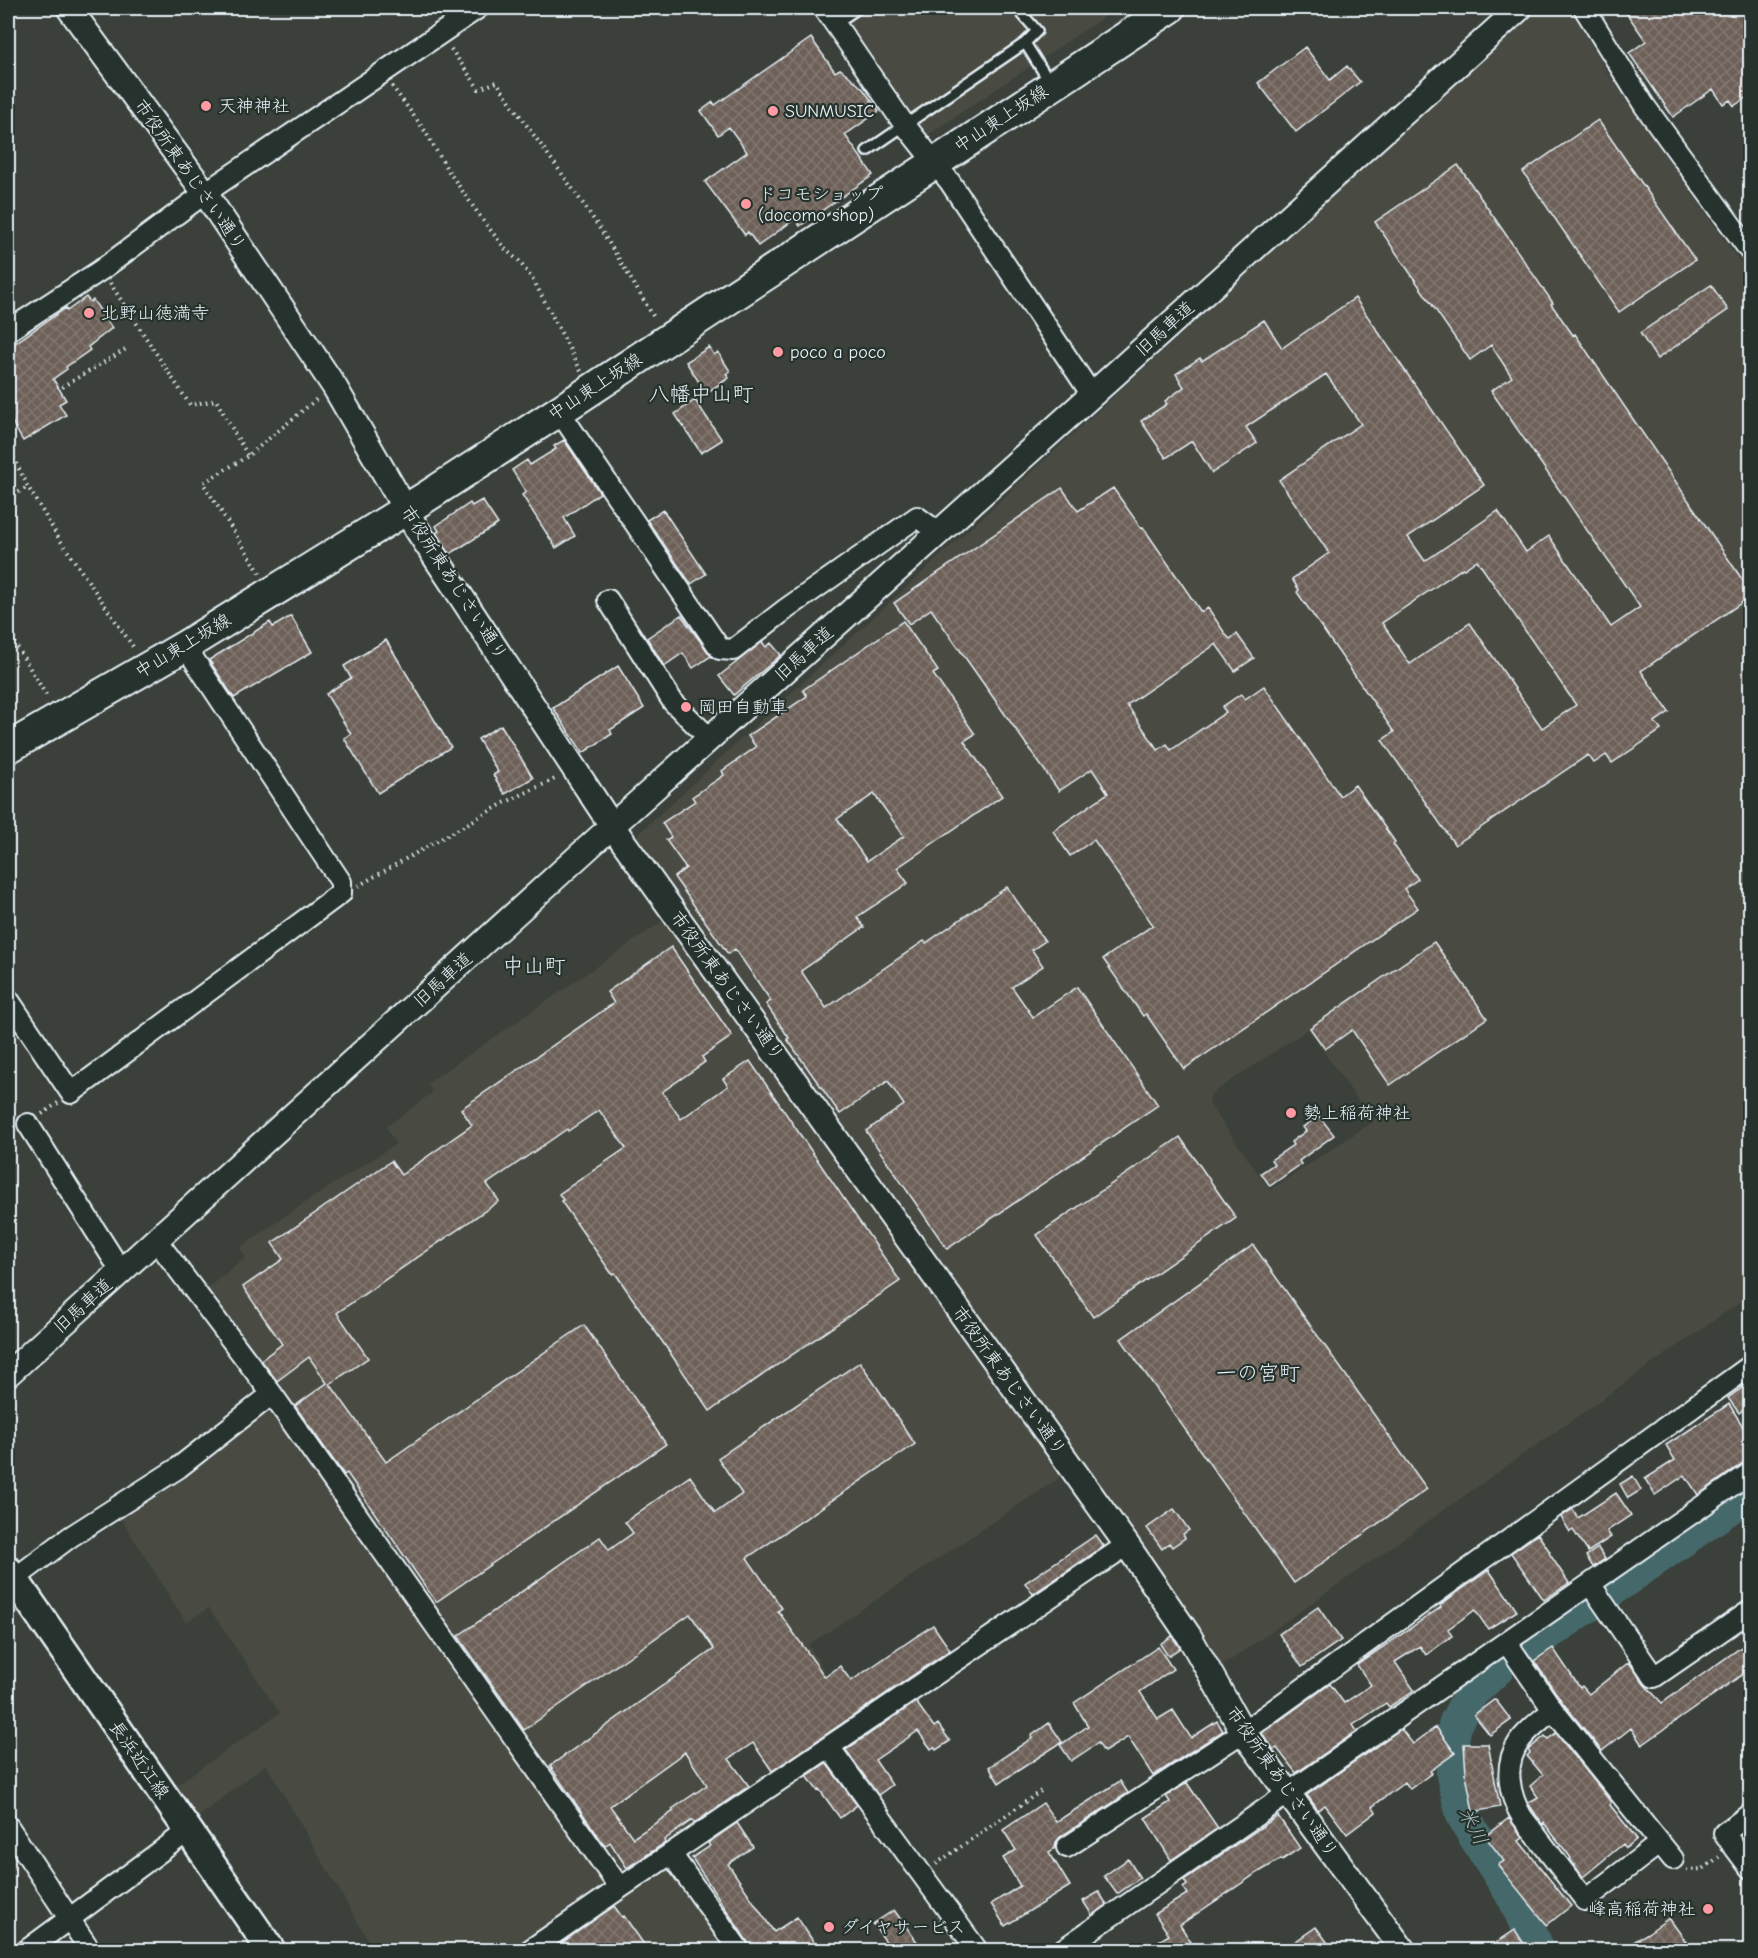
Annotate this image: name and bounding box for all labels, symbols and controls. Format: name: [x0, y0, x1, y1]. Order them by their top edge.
street label: 中山東上坂線: [950, 81, 1052, 157]
street label: 市役所東あじさい通り: [130, 95, 250, 255]
place label: 天神神社: [218, 96, 290, 117]
marker: 天神神社: [199, 99, 213, 113]
place label: SUNMUSIC: [785, 101, 874, 122]
marker: SUNMUSIC: [766, 104, 780, 118]
place label: ドコモショップ (docomo shop): [758, 184, 883, 226]
marker: ドコモショップ (docomo shop): [739, 197, 753, 211]
street label: 旧馬車道: [1131, 297, 1199, 361]
place label: 北野山徳満寺: [101, 303, 209, 324]
marker: 北野山徳満寺: [82, 306, 96, 320]
place label: poco a poco: [790, 342, 886, 363]
marker: poco a poco: [771, 345, 785, 359]
street label: 中山東上坂線: [544, 349, 646, 425]
district label: 八幡中山町: [649, 382, 754, 406]
street label: 市役所東あじさい通り: [396, 502, 512, 664]
street label: 中山東上坂線: [131, 609, 235, 683]
street label: 旧馬車道: [770, 622, 838, 686]
place label: 岡田自動車: [698, 697, 788, 718]
marker: 岡田自動車: [679, 700, 693, 714]
street label: 市役所東あじさい通り: [666, 907, 788, 1065]
street label: 旧馬車道: [409, 948, 477, 1012]
district label: 中山町: [503, 954, 566, 978]
place label: 勢上稲荷神社: [1303, 1103, 1411, 1124]
marker: 勢上稲荷神社: [1284, 1106, 1298, 1120]
street label: 旧馬車道: [49, 1274, 117, 1338]
street label: 市役所東あじさい通り: [948, 1302, 1070, 1460]
district label: 一の宮町: [1216, 1361, 1300, 1385]
street label: 市役所東あじさい通り: [1222, 1702, 1342, 1862]
street label: 長浜近江線: [105, 1717, 173, 1803]
water label: 米川: [1454, 1803, 1492, 1849]
place label: 峰高稲荷神社: [1588, 1899, 1696, 1920]
marker: 峰高稲荷神社: [1701, 1902, 1715, 1916]
place label: ダイヤサービス: [841, 1917, 965, 1938]
marker: ダイヤサービス: [822, 1920, 836, 1934]

